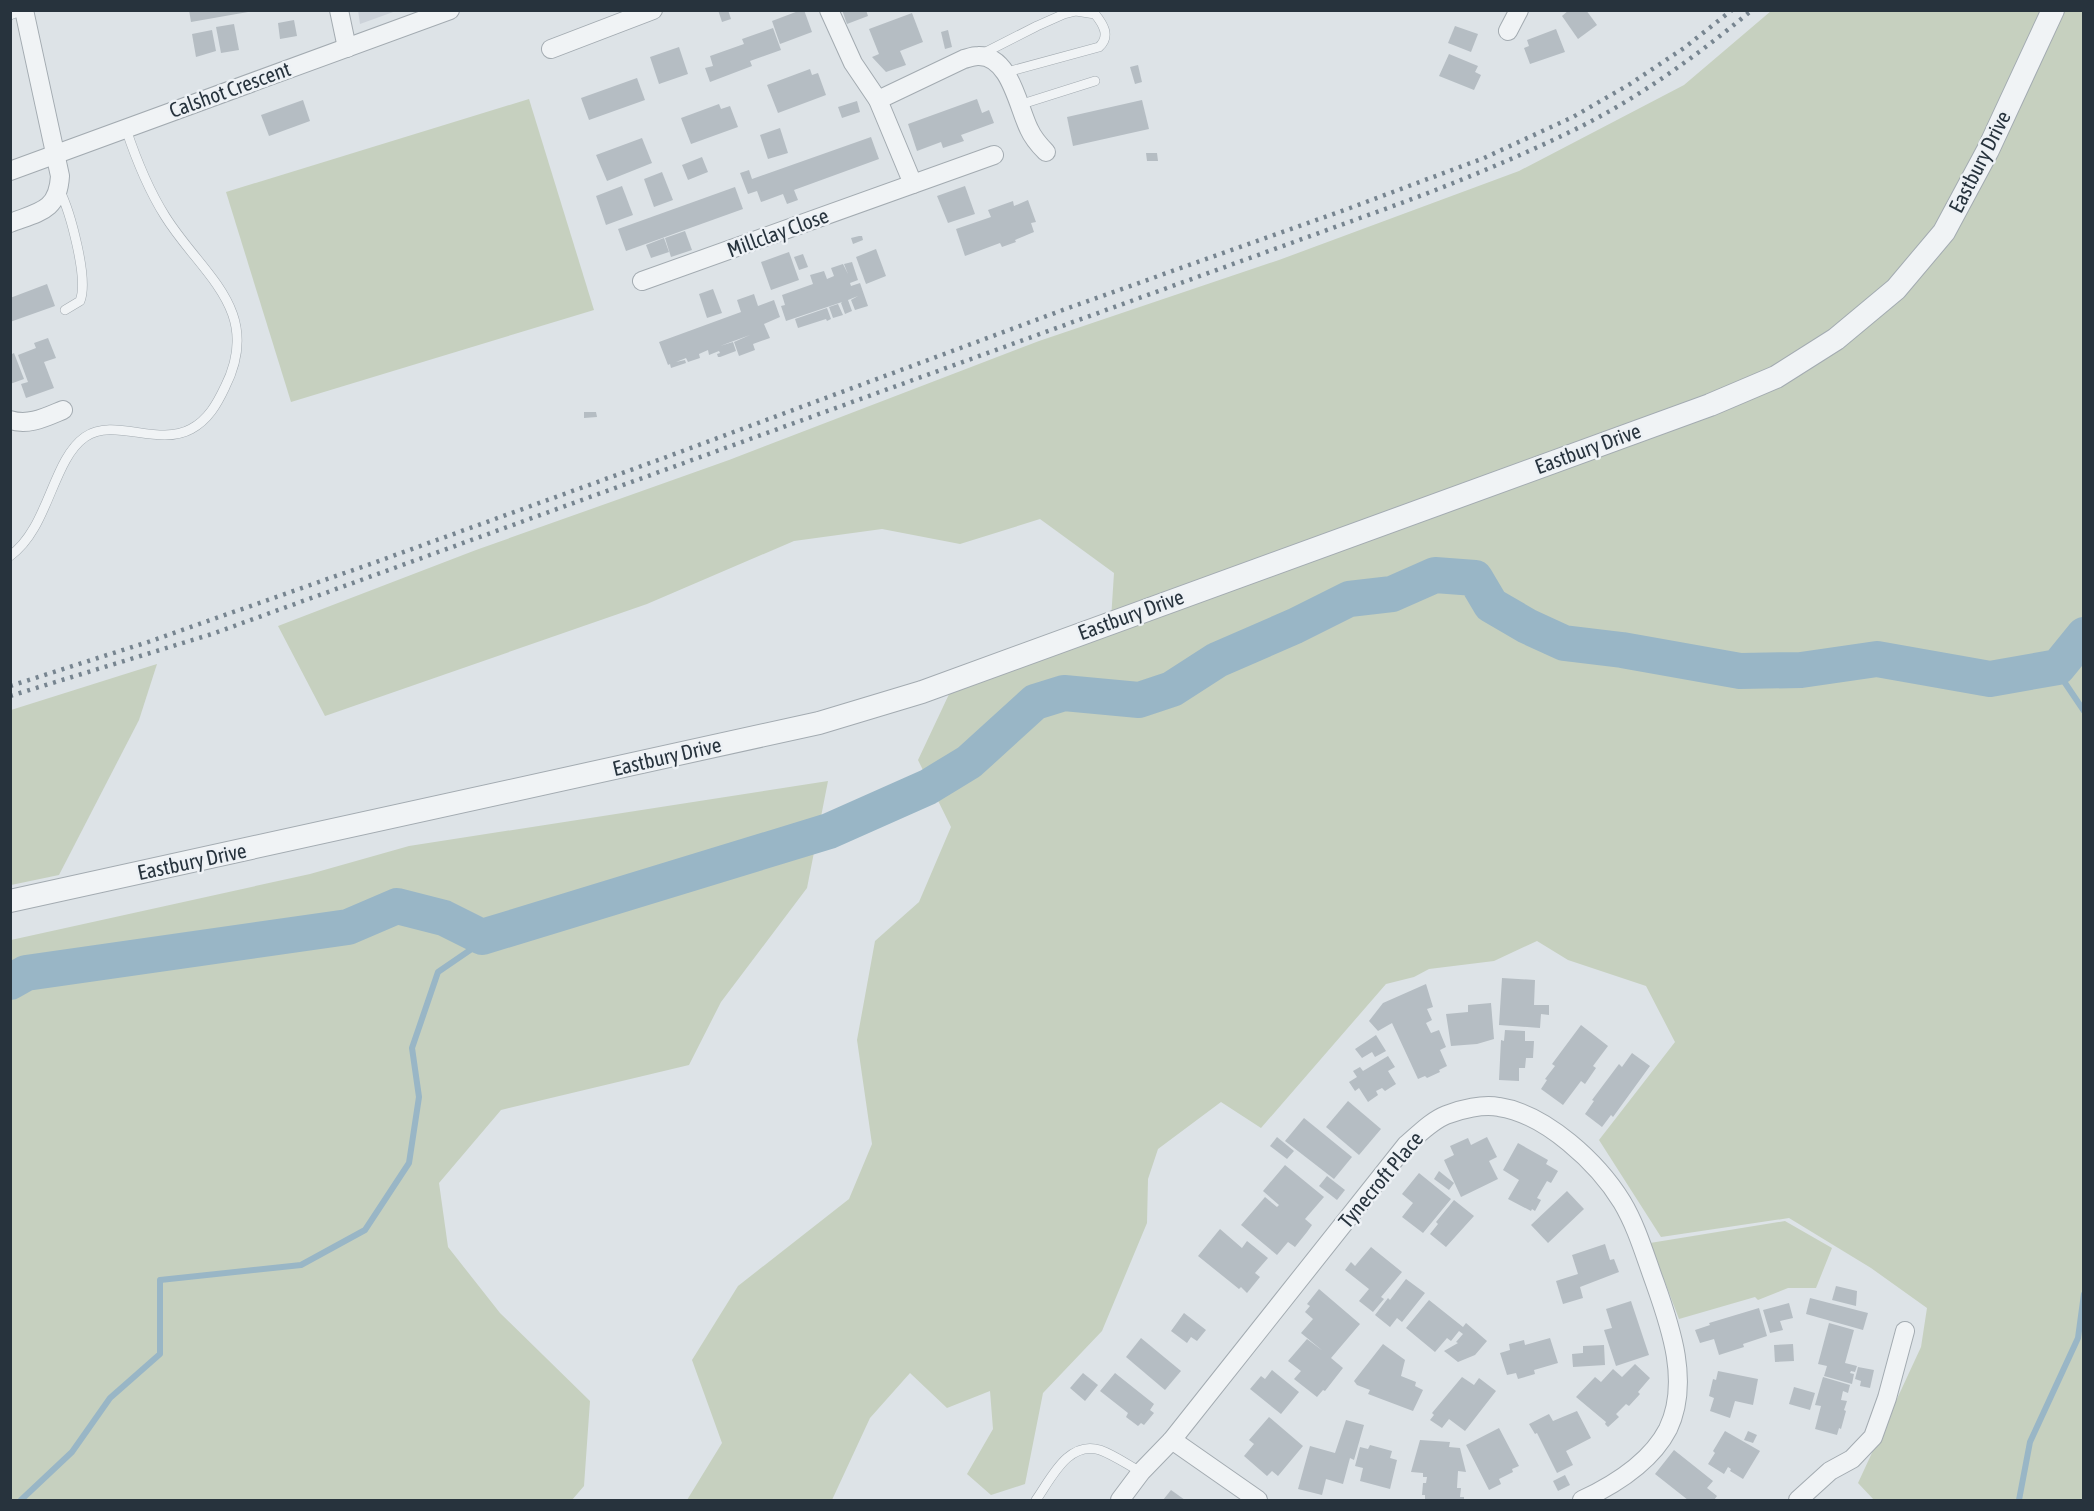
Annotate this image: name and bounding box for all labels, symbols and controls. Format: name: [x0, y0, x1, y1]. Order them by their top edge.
street label: Calshot Crescent: [166, 56, 294, 122]
street label: Eastbury Drive: [1943, 107, 2015, 216]
street label: Millclay Close: [724, 203, 832, 261]
street label: Eastbury Drive: [1532, 418, 1644, 478]
street label: Eastbury Drive: [1075, 584, 1187, 644]
street label: Eastbury Drive: [610, 732, 723, 780]
street label: Eastbury Drive: [135, 838, 248, 884]
street label: Tynecroft Place: [1333, 1126, 1427, 1232]

